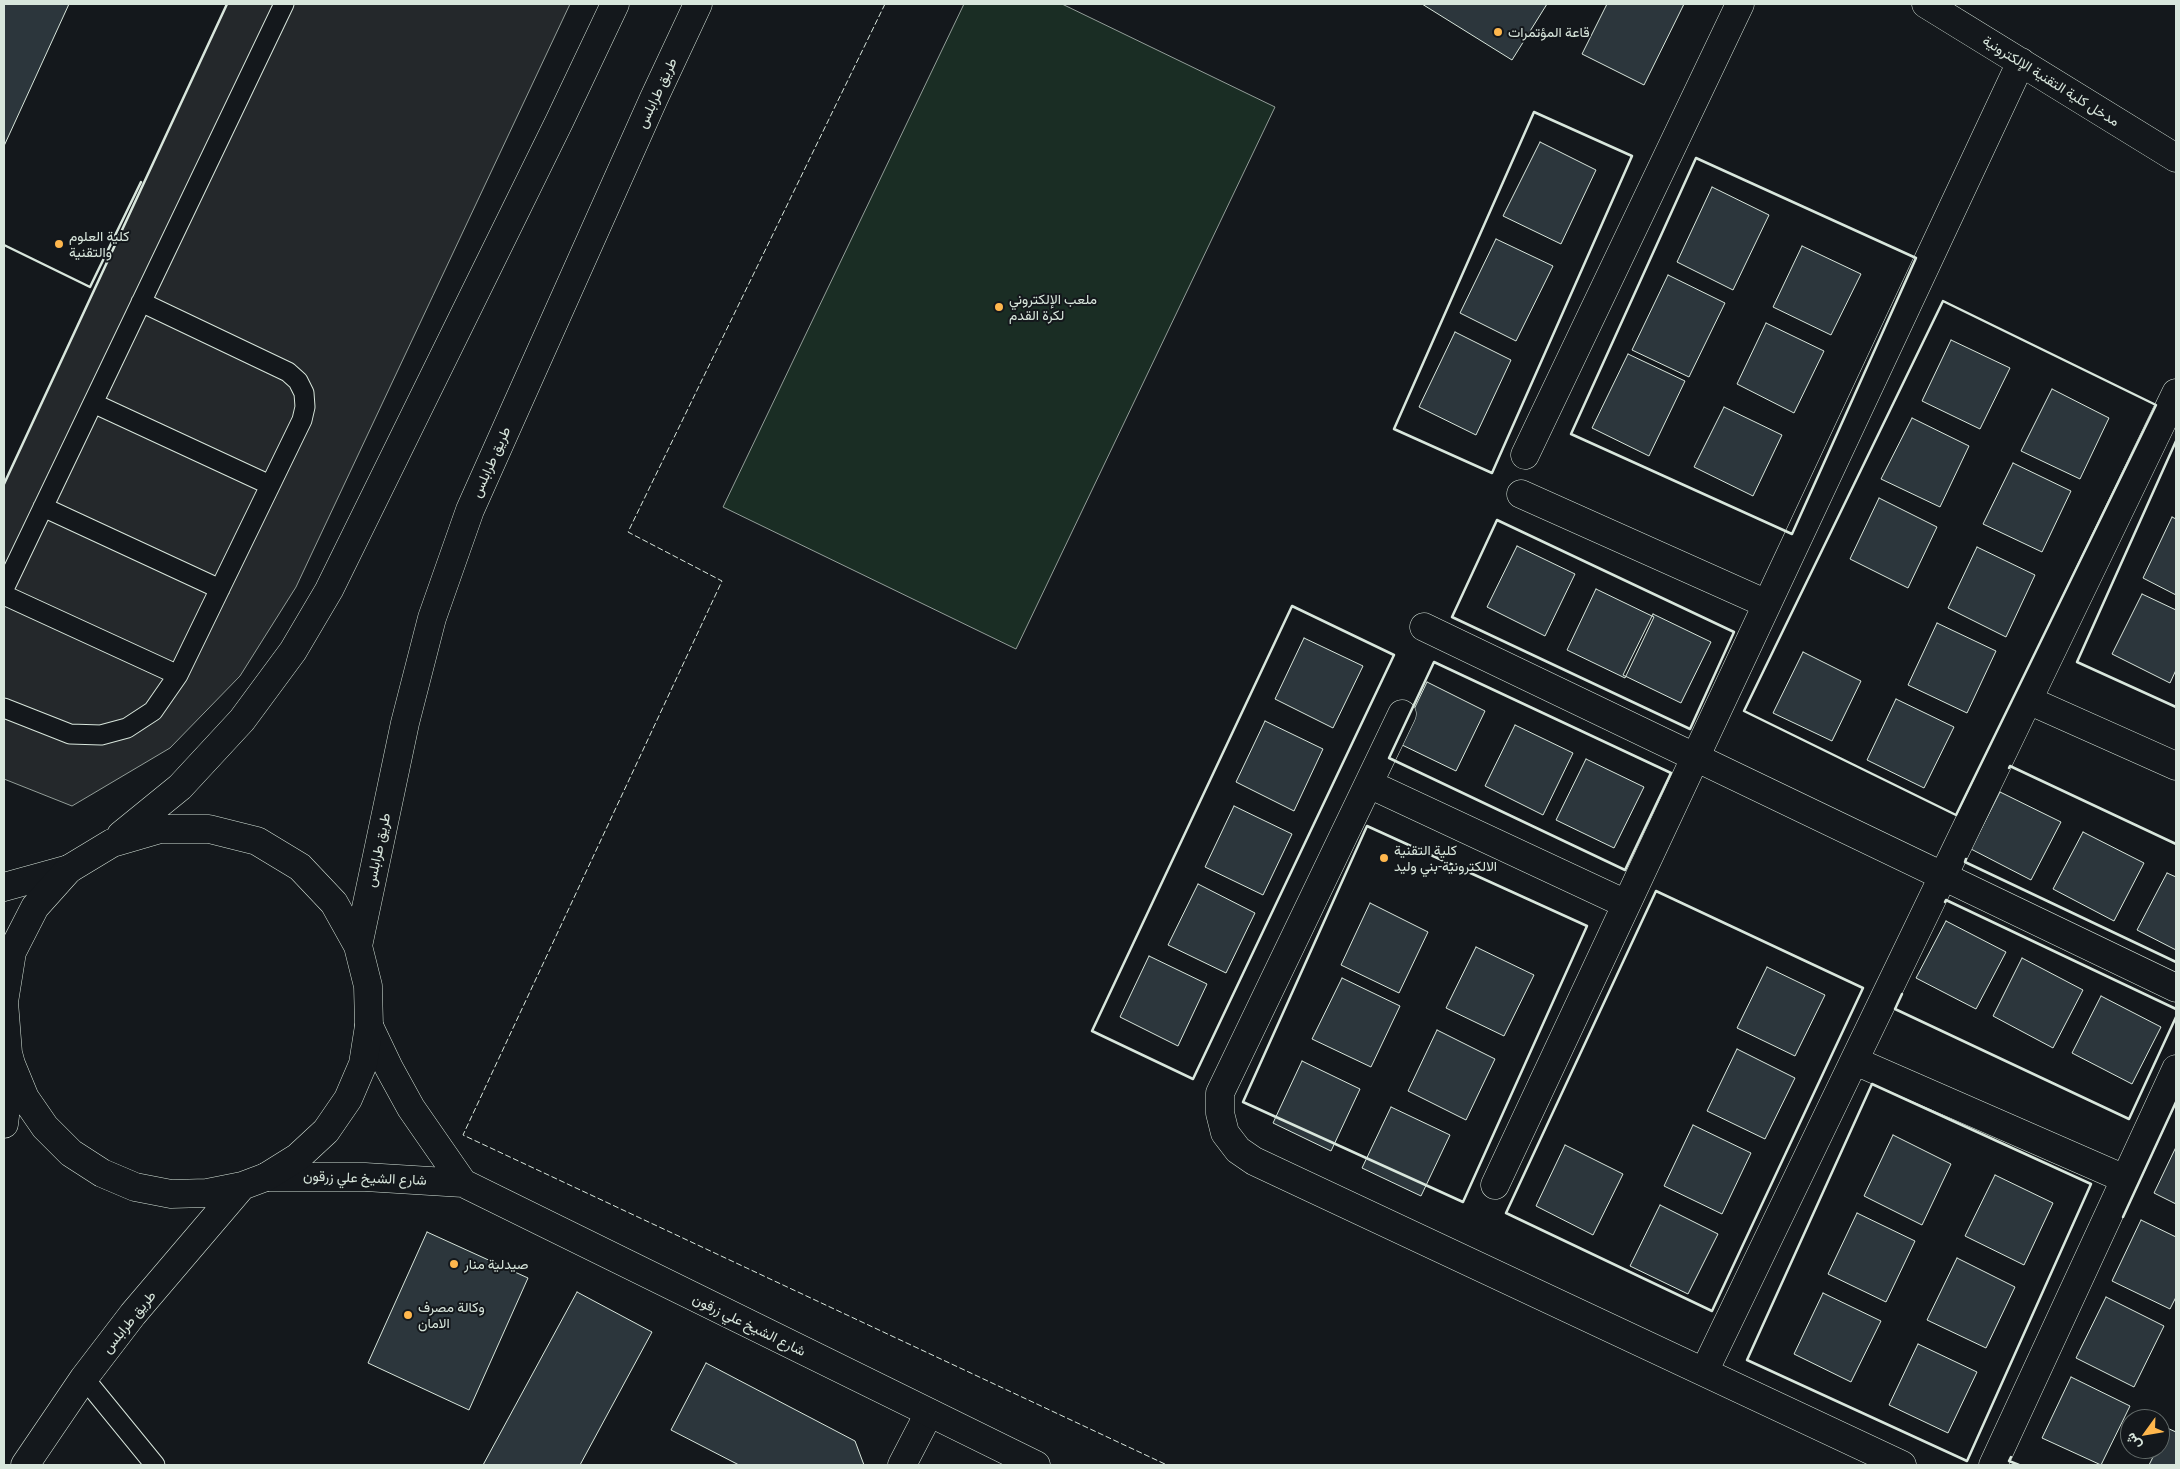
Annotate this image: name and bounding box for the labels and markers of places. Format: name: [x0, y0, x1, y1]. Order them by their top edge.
place label: قاعة المؤتمرات: [1508, 24, 1590, 40]
marker: قاعة المؤتمرات: [1492, 26, 1504, 38]
place label: كلية العلوم والتقنية: [69, 228, 130, 260]
marker: كلية العلوم والتقنية: [53, 238, 65, 250]
place label: ملعب الإلكتروني لكرة القدم: [1009, 291, 1097, 324]
marker: ملعب الإلكتروني لكرة القدم: [993, 301, 1005, 313]
place label: كلية التقنية الالكترونية-بني وليد: [1394, 842, 1497, 874]
marker: كلية التقنية الالكترونية-بني وليد: [1378, 852, 1390, 864]
place label: صيدلية منار: [464, 1256, 528, 1272]
marker: صيدلية منار: [448, 1258, 460, 1270]
place label: وكالة مصرف الامان: [418, 1299, 485, 1331]
marker: وكالة مصرف الامان: [402, 1309, 414, 1321]

